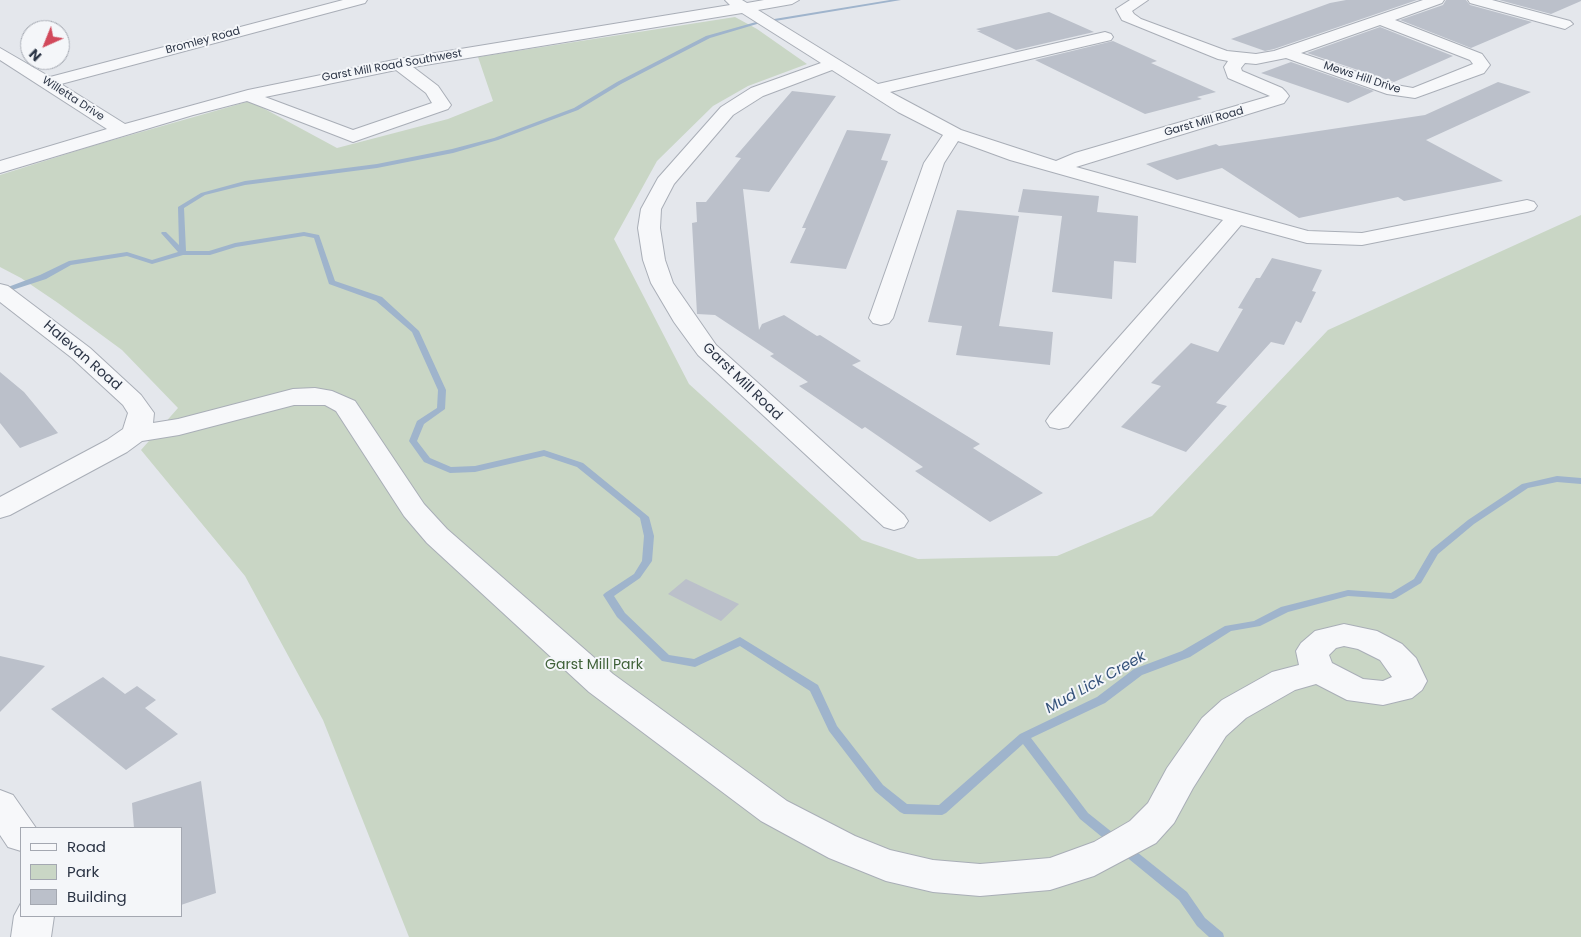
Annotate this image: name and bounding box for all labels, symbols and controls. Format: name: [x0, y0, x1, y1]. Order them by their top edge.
north arrow: [20, 20, 70, 70]
street label: Bromley Road: [164, 25, 242, 57]
text: N: [25, 44, 46, 66]
street label: Garst Mill Road Southwest: [321, 47, 463, 85]
street label: Mews Hill Drive: [1322, 59, 1402, 97]
street label: Willetta Drive: [39, 74, 107, 124]
street label: Garst Mill Road: [1163, 104, 1245, 140]
street label: Halevan Road: [40, 318, 124, 394]
street label: Garst Mill Road: [699, 340, 785, 424]
water label: Mud Lick Creek: [1043, 648, 1149, 718]
park label: Garst Mill Park: [545, 657, 643, 673]
legend: [20, 827, 182, 917]
text: Road: [67, 836, 106, 857]
text: Park: [67, 861, 99, 882]
text: Building: [67, 886, 127, 907]

